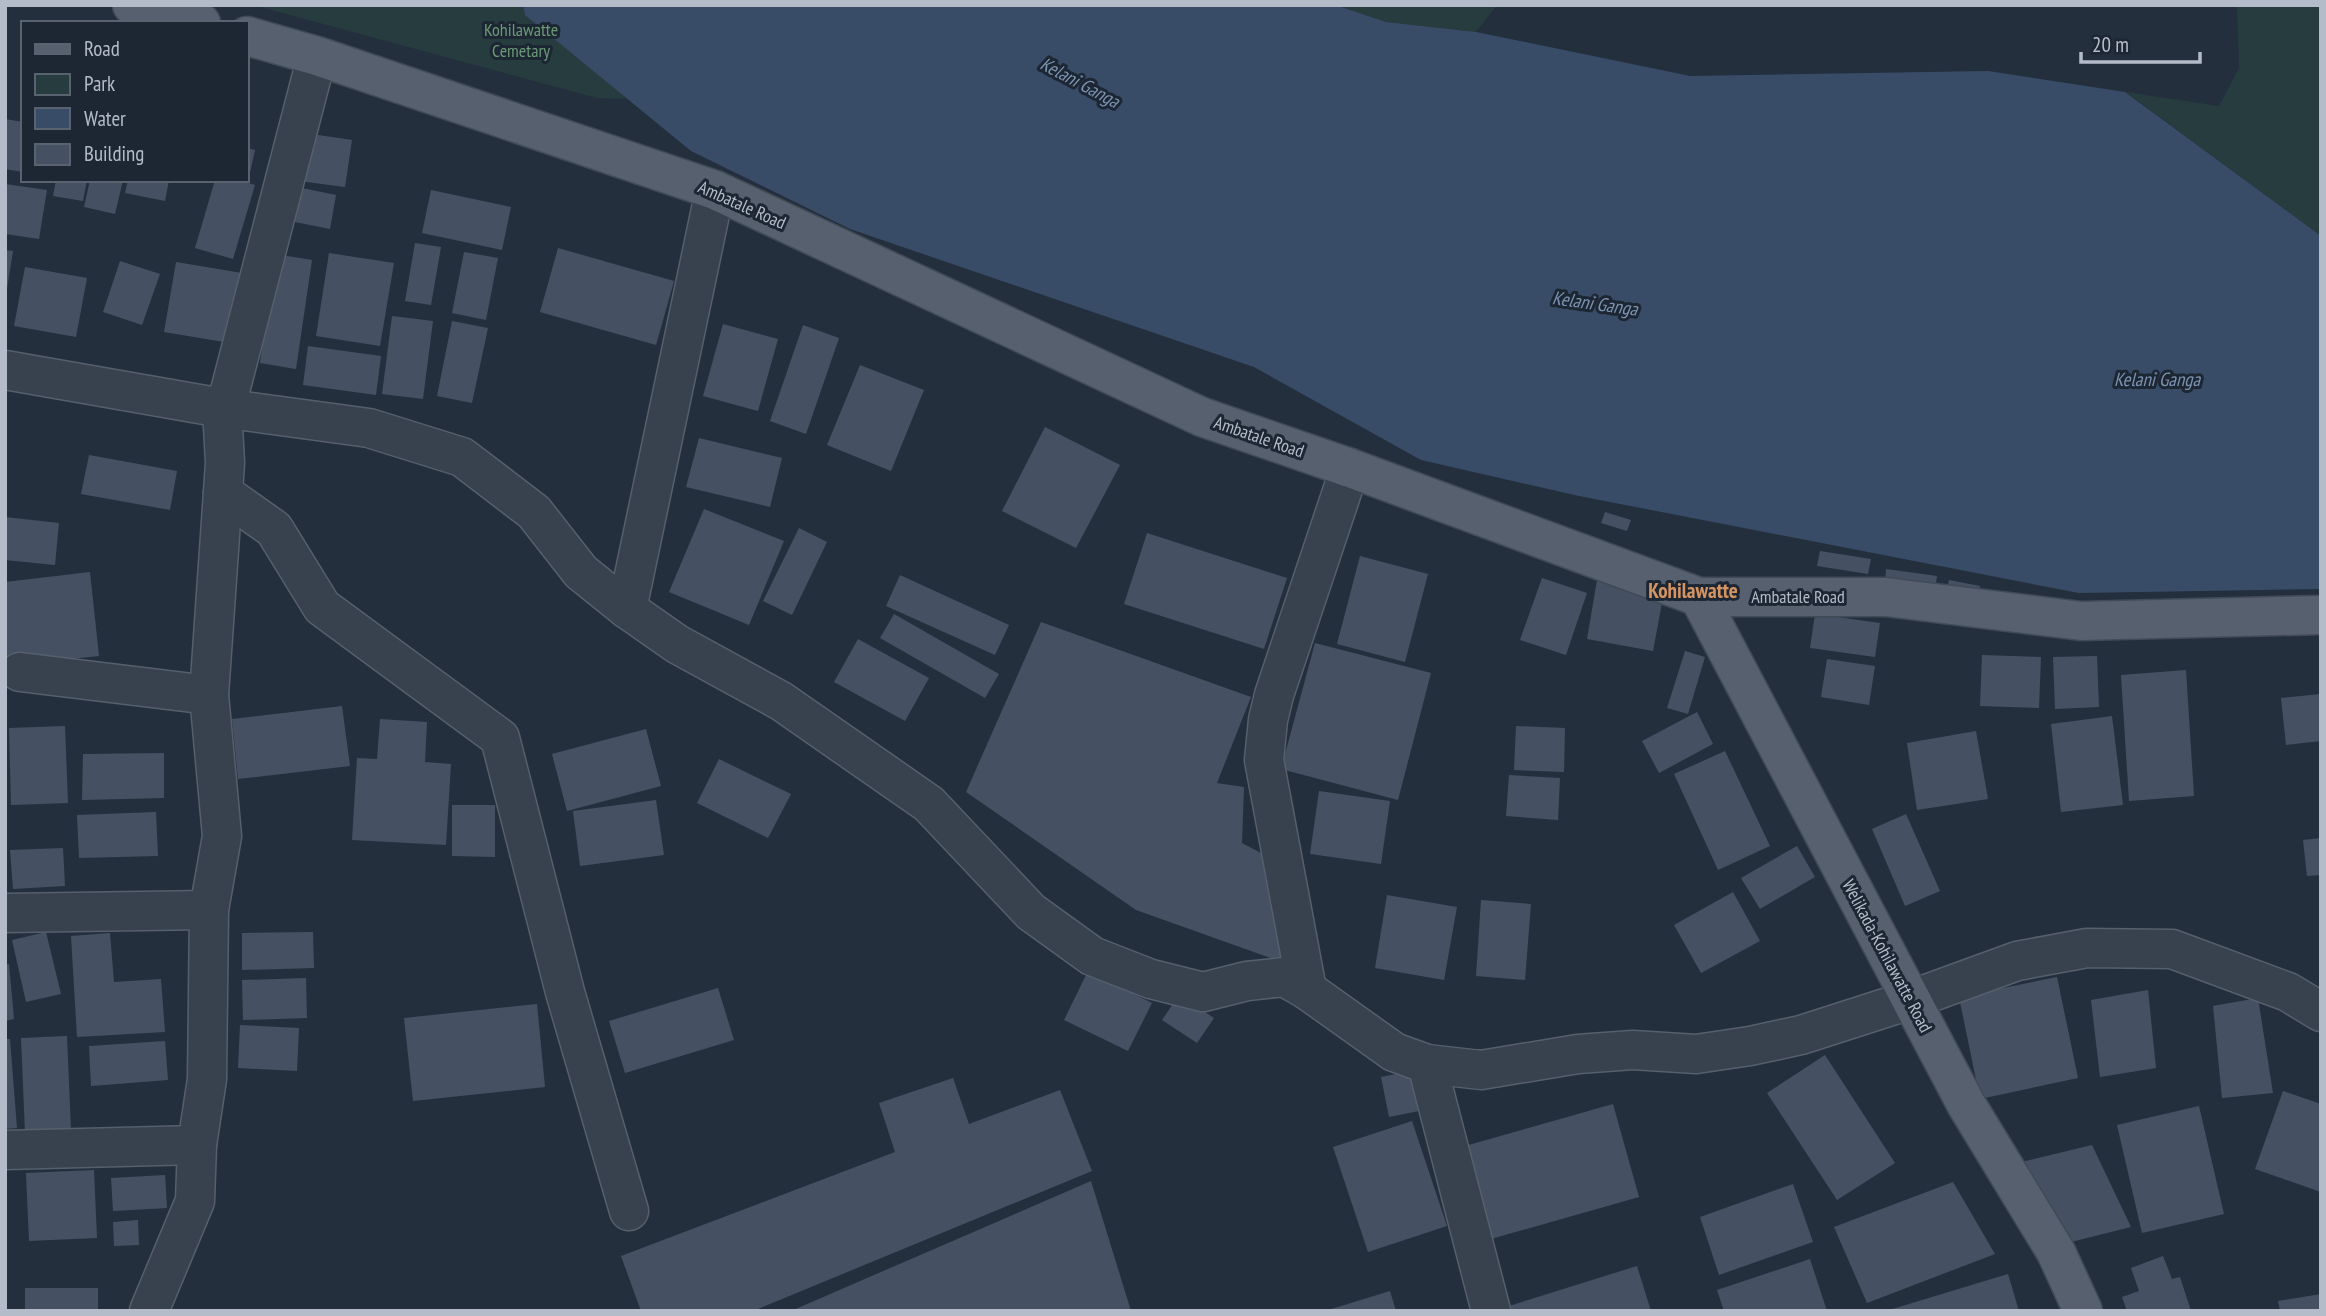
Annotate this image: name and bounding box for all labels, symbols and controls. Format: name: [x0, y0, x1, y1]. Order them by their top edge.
park label: Kohilawatte Cemetary: [484, 18, 558, 62]
legend: [21, 21, 248, 182]
scale bar: [2081, 21, 2200, 65]
text: 20 m: [2092, 31, 2129, 58]
text: Road: [84, 35, 120, 62]
water label: Kelani Ganga: [1036, 51, 1125, 113]
text: Park: [84, 70, 115, 97]
text: Water: [84, 105, 126, 132]
text: Building: [84, 140, 144, 167]
street label: Ambatale Road: [695, 175, 790, 234]
water label: Kelani Ganga: [1551, 285, 1641, 321]
water label: Kelani Ganga: [2114, 367, 2201, 391]
street label: Ambatale Road: [1211, 410, 1307, 463]
district label: Kohilawatte: [1648, 577, 1738, 604]
street label: Ambatale Road: [1751, 585, 1845, 608]
street label: Welikada-Kohilawatte Road: [1837, 875, 1938, 1036]

